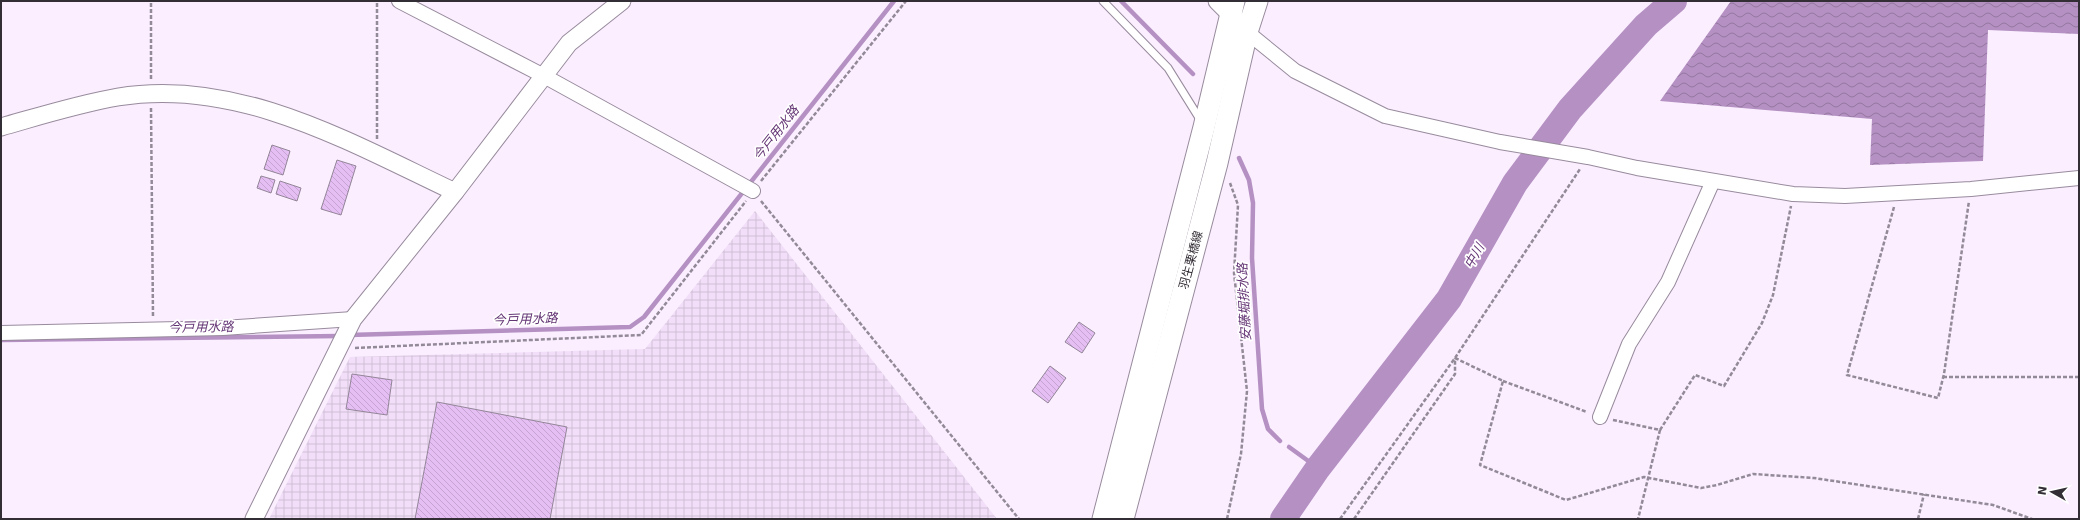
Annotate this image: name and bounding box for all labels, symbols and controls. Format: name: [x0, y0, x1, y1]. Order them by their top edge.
water label: 今戸用水路: [750, 102, 803, 163]
street label: 羽生栗橋線: [1176, 229, 1206, 291]
water label: 中川: [1461, 239, 1488, 271]
water label: 安藤堀排水路: [1234, 262, 1254, 341]
water label: 今戸用水路: [492, 310, 559, 328]
water label: 今戸用水路: [168, 319, 235, 335]
north arrow: [2032, 472, 2072, 512]
text: N: [2036, 485, 2050, 496]

